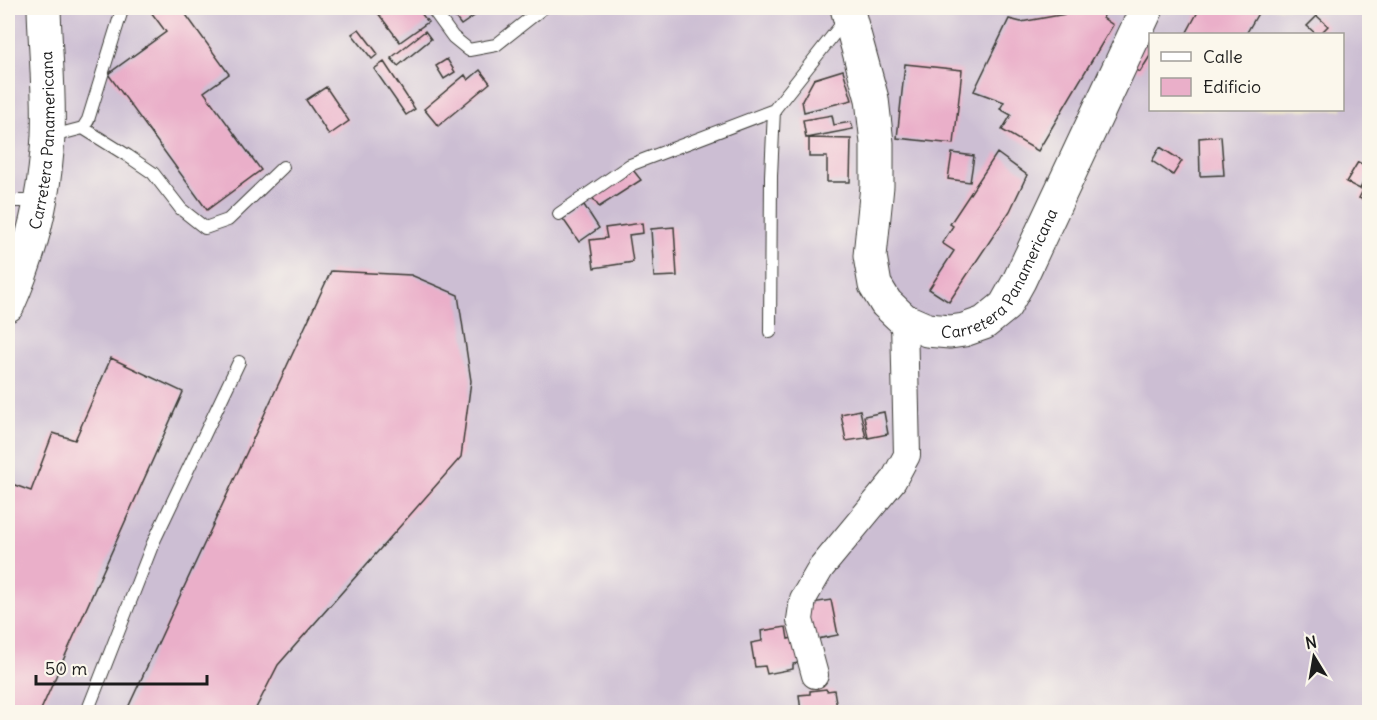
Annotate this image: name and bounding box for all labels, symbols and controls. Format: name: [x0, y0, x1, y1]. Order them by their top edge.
legend: [1149, 33, 1344, 111]
text: Calle: [1203, 45, 1243, 68]
street label: Carretera Panamericana: [25, 51, 58, 231]
text: Edificio: [1203, 75, 1261, 98]
street label: Carretera Panamericana: [940, 205, 1062, 342]
north arrow: [1284, 627, 1344, 687]
text: N: [1304, 631, 1318, 653]
scale bar: [36, 648, 207, 686]
text: 50 m: [45, 657, 87, 680]

